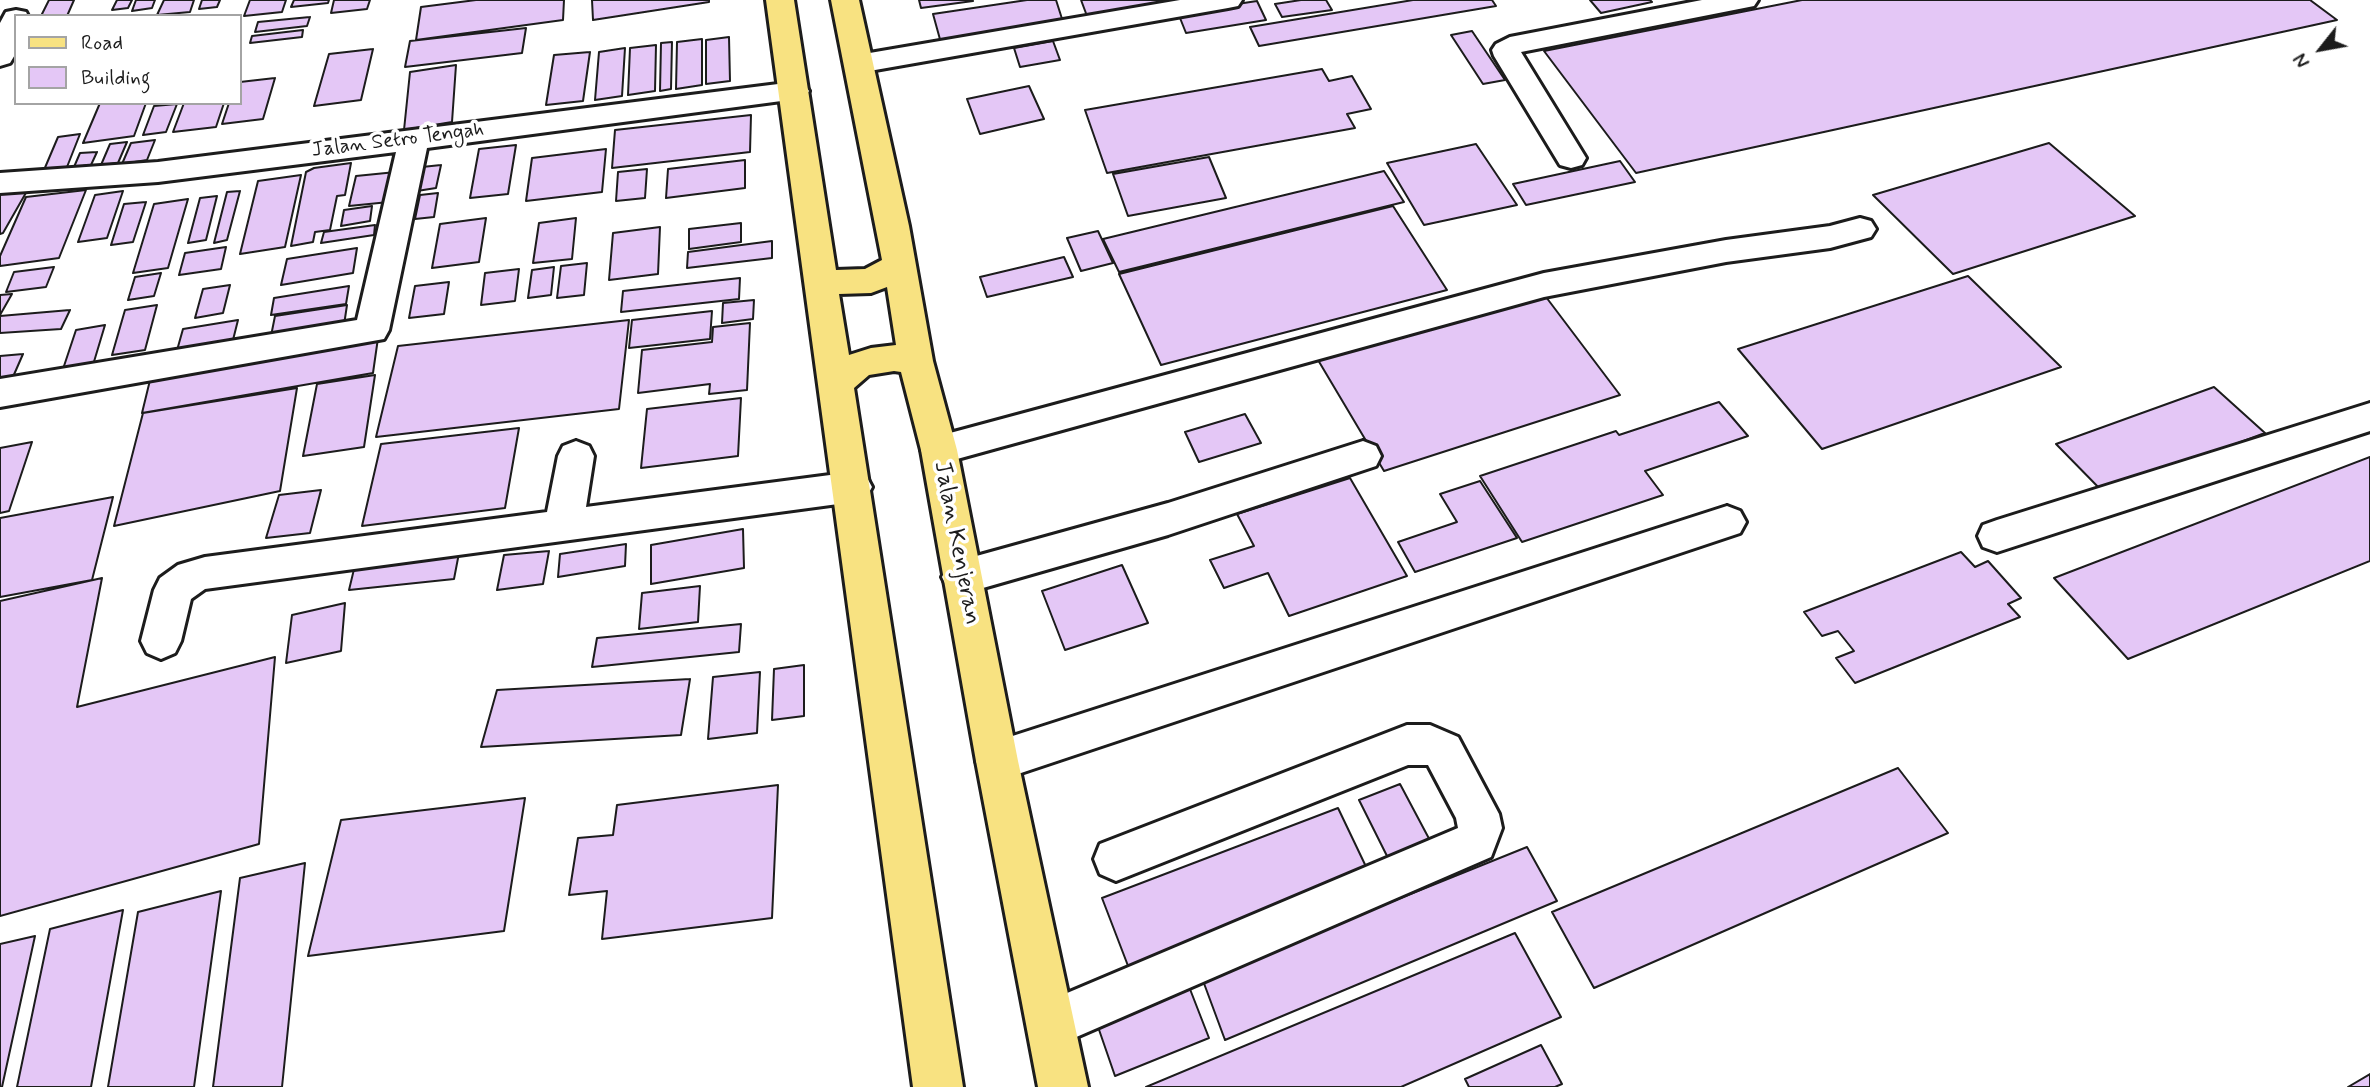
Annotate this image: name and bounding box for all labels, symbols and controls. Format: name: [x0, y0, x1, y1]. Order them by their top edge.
legend: [14, 14, 242, 105]
north arrow: [2286, 14, 2356, 84]
text: Road: [81, 29, 123, 57]
text: N: [2289, 48, 2317, 72]
text: Building: [81, 64, 151, 92]
street label: Jalan Setro Tengah: [310, 118, 486, 164]
street label: Jalan Kenjeran: [926, 459, 986, 627]

